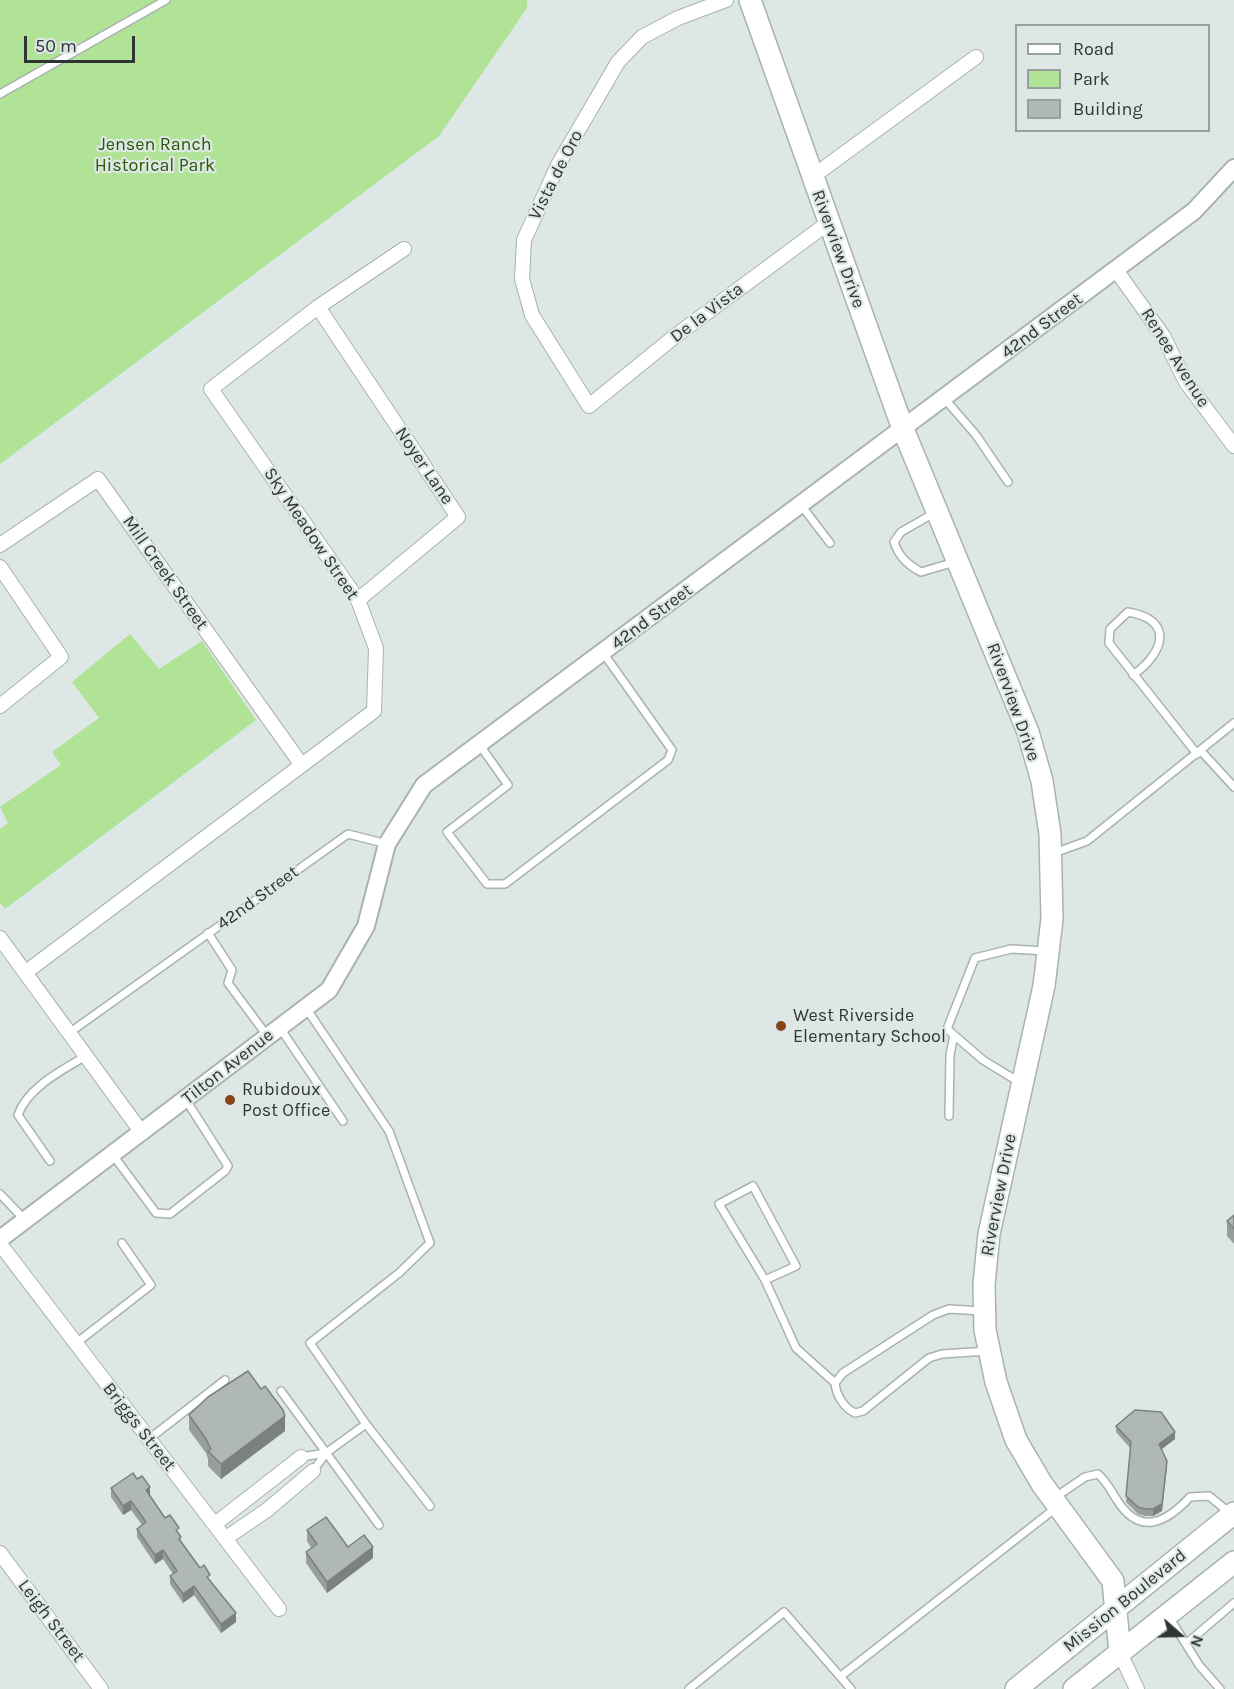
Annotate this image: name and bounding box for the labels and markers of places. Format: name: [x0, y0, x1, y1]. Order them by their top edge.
place label: West Riverside Elementary School: [793, 1005, 946, 1048]
marker: West Riverside Elementary School: [774, 1019, 788, 1033]
place label: Rubidoux Post Office: [242, 1079, 330, 1122]
marker: Rubidoux Post Office: [223, 1093, 237, 1107]

